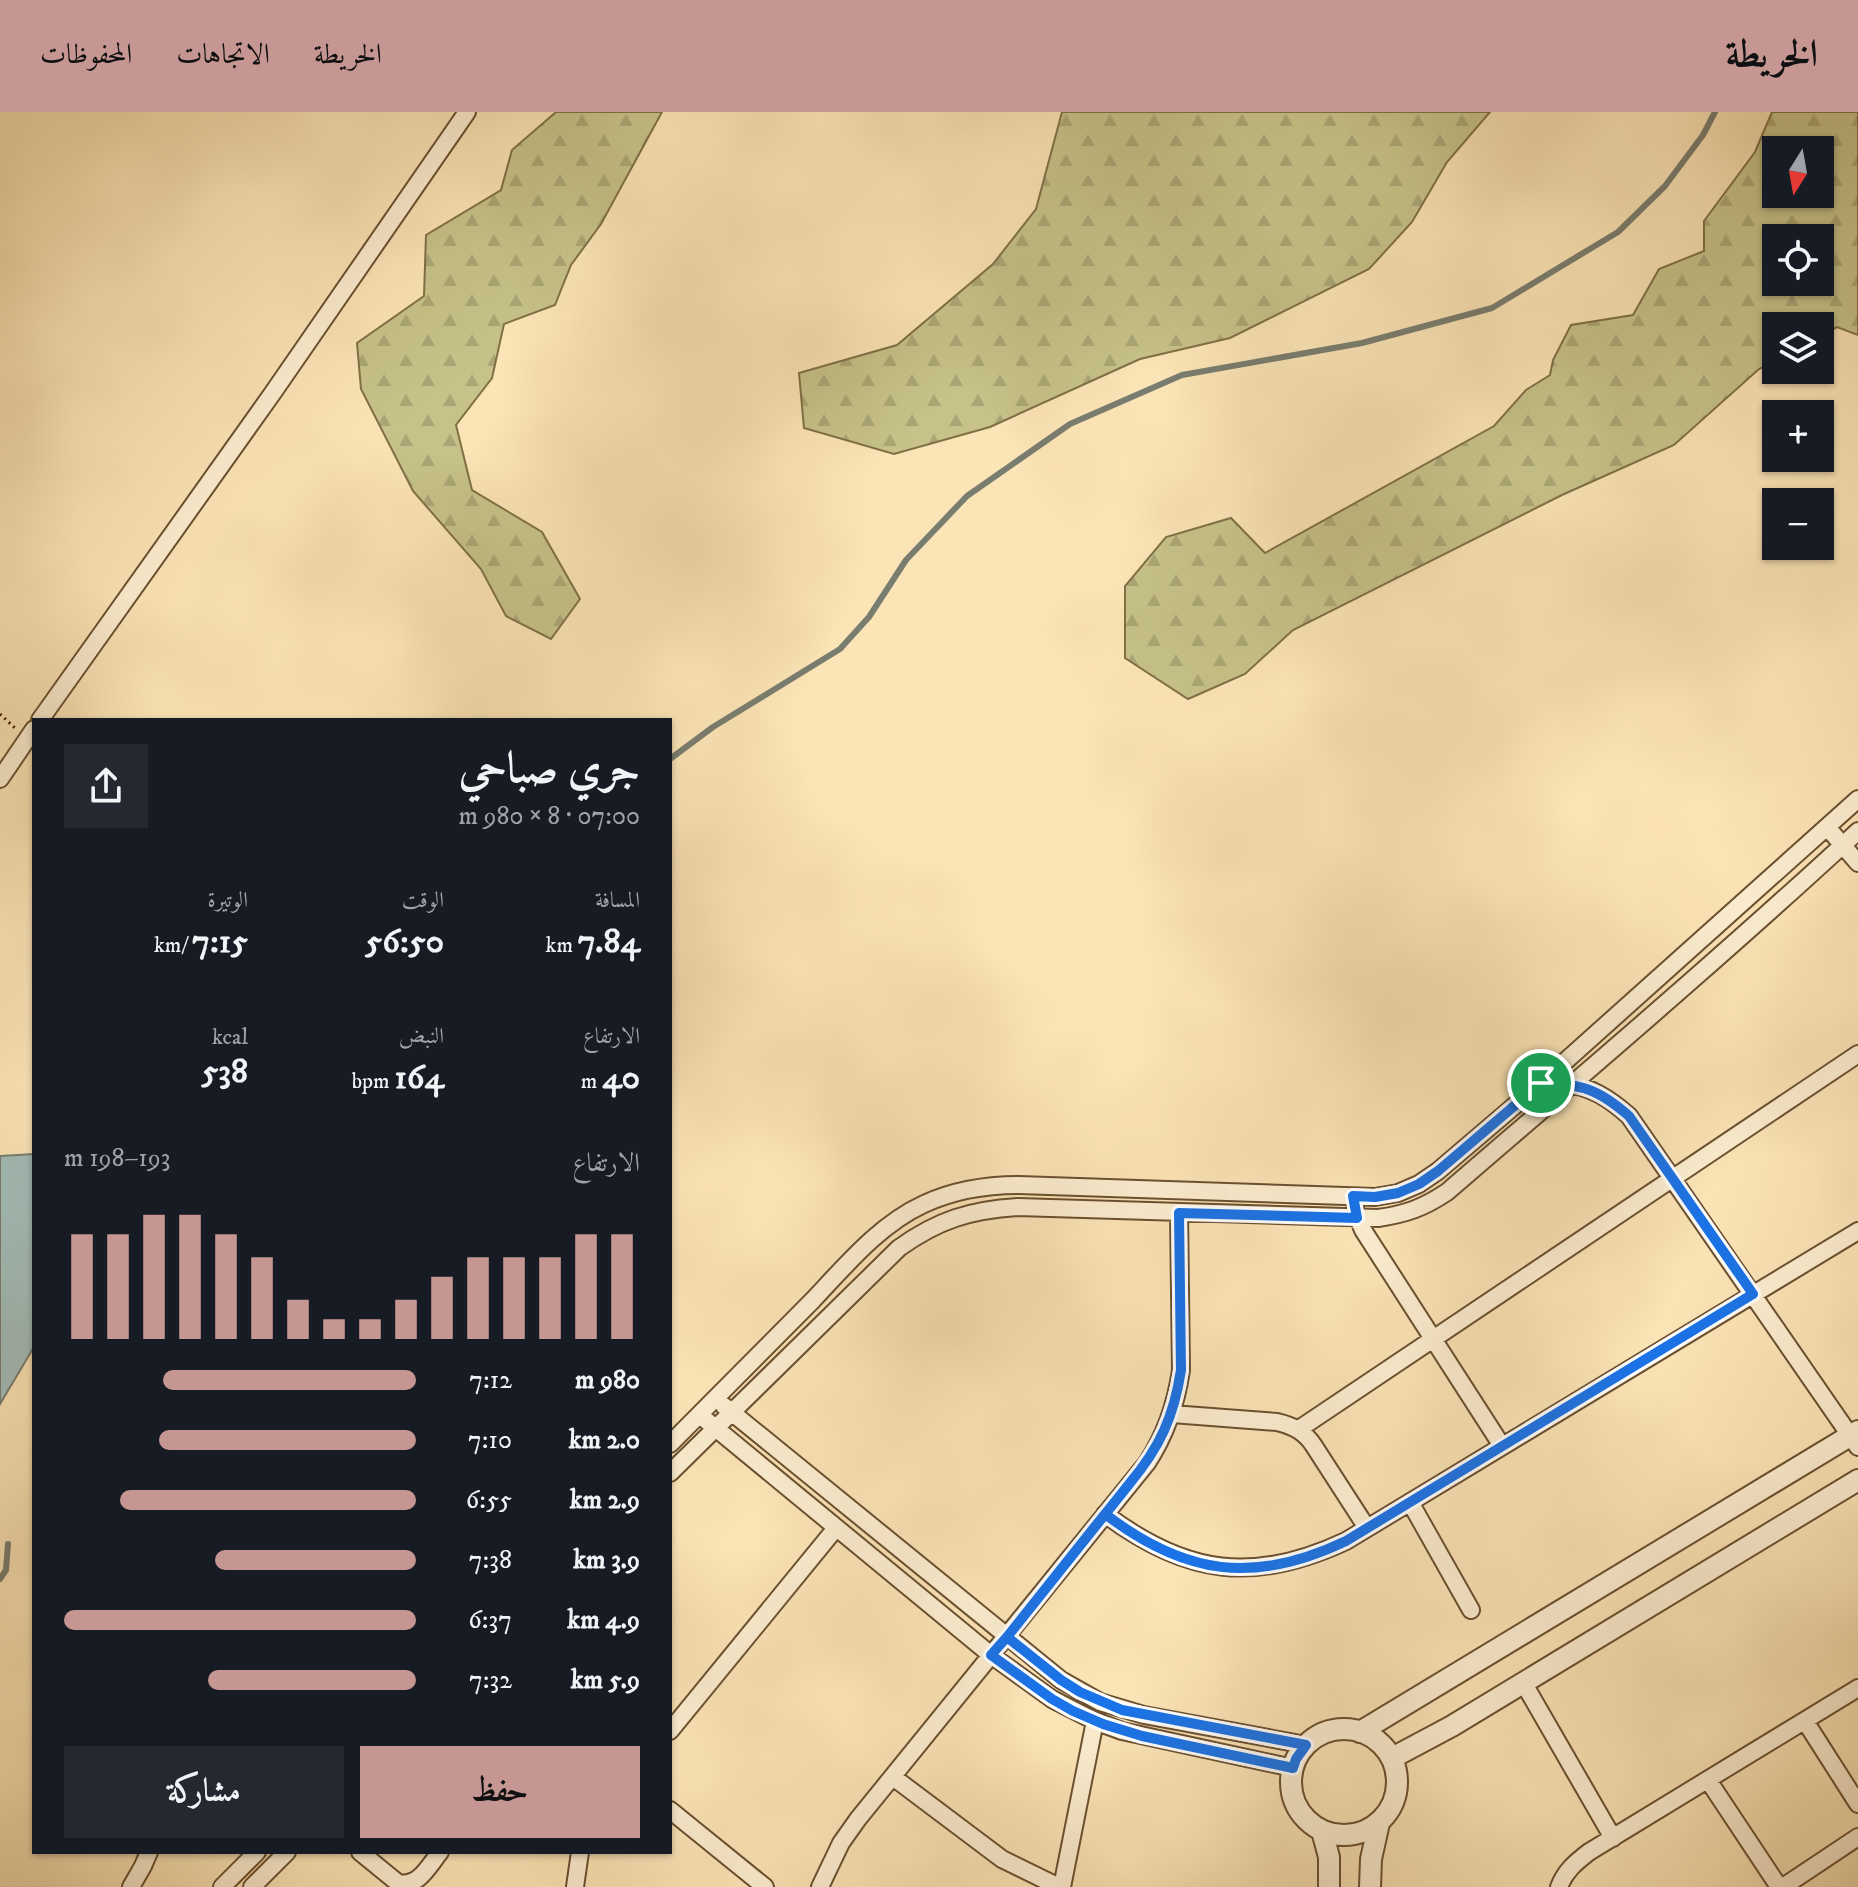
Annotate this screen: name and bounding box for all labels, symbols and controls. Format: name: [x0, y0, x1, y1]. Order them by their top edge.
text: الخريطة: [1726, 31, 1818, 79]
text: المحفوظات: [40, 37, 132, 72]
text: الاتجاهات: [176, 37, 270, 72]
text: الخريطة: [314, 37, 382, 72]
north arrow: [1762, 136, 1834, 208]
map controls: [1762, 136, 1834, 560]
button: locate: [1762, 224, 1834, 296]
button: layers: [1762, 312, 1834, 384]
button: +: [1762, 400, 1834, 472]
button: −: [1762, 488, 1834, 560]
text: جري صباحي: [459, 742, 640, 797]
button: share: [64, 744, 148, 828]
text: 07:00 · 8 × 980 m: [458, 800, 640, 833]
text: الوتيرة: [207, 887, 248, 914]
text: الوقت: [402, 887, 444, 914]
text: المسافة: [595, 887, 640, 914]
text: 7:15: [192, 921, 248, 963]
text: 56:50: [365, 921, 444, 963]
text: 7.84: [578, 921, 640, 963]
text: /km: [154, 932, 192, 959]
text: km: [545, 932, 578, 959]
text: النبض: [399, 1023, 444, 1050]
text: الارتفاع: [583, 1023, 640, 1050]
text: kcal: [212, 1024, 248, 1051]
pin: [1507, 1049, 1575, 1117]
text: 538: [201, 1051, 248, 1093]
text: 164: [394, 1057, 444, 1099]
text: 40: [602, 1057, 640, 1099]
icon: arrive: [1519, 1061, 1563, 1105]
text: bpm: [352, 1068, 394, 1095]
text: m: [581, 1068, 602, 1095]
text: 193–198 m: [64, 1142, 170, 1175]
text: الارتفاع: [573, 1147, 640, 1180]
text: 7:12: [469, 1364, 512, 1397]
text: 980 m: [575, 1364, 640, 1397]
text: 7:10: [468, 1424, 512, 1457]
text: 2.0 km: [569, 1424, 640, 1457]
text: 6:55: [466, 1484, 512, 1517]
text: 2.9 km: [570, 1484, 640, 1517]
text: 7:38: [469, 1544, 512, 1577]
text: 3.9 km: [573, 1544, 640, 1577]
text: 6:37: [468, 1604, 512, 1637]
text: 4.9 km: [567, 1604, 640, 1637]
text: 7:32: [469, 1664, 512, 1697]
text: 5.9 km: [571, 1664, 640, 1697]
button: مشاركة: [64, 1746, 344, 1838]
button: حفظ: [360, 1746, 640, 1838]

